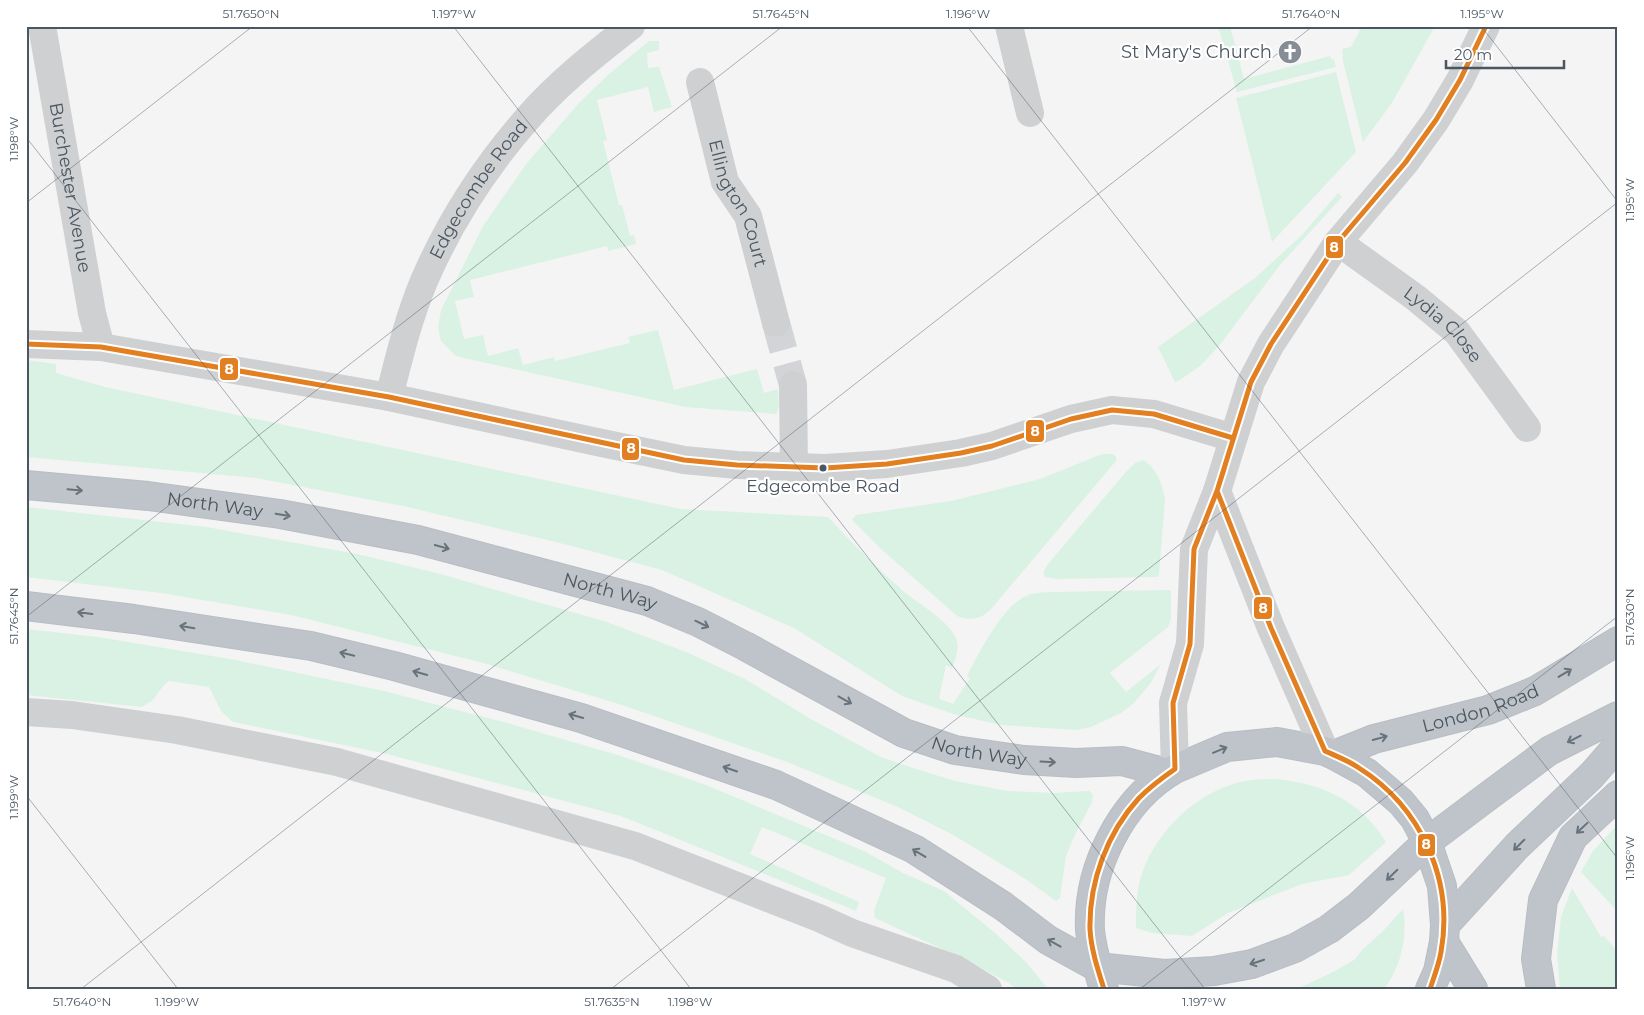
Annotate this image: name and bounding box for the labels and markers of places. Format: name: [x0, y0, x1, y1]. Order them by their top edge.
church icon: St Mary's Church: [1277, 39, 1303, 65]
place label: St Mary's Church: [1121, 41, 1272, 63]
marker: Edgecombe Road: [818, 463, 828, 473]
place label: Edgecombe Road: [746, 476, 900, 496]

